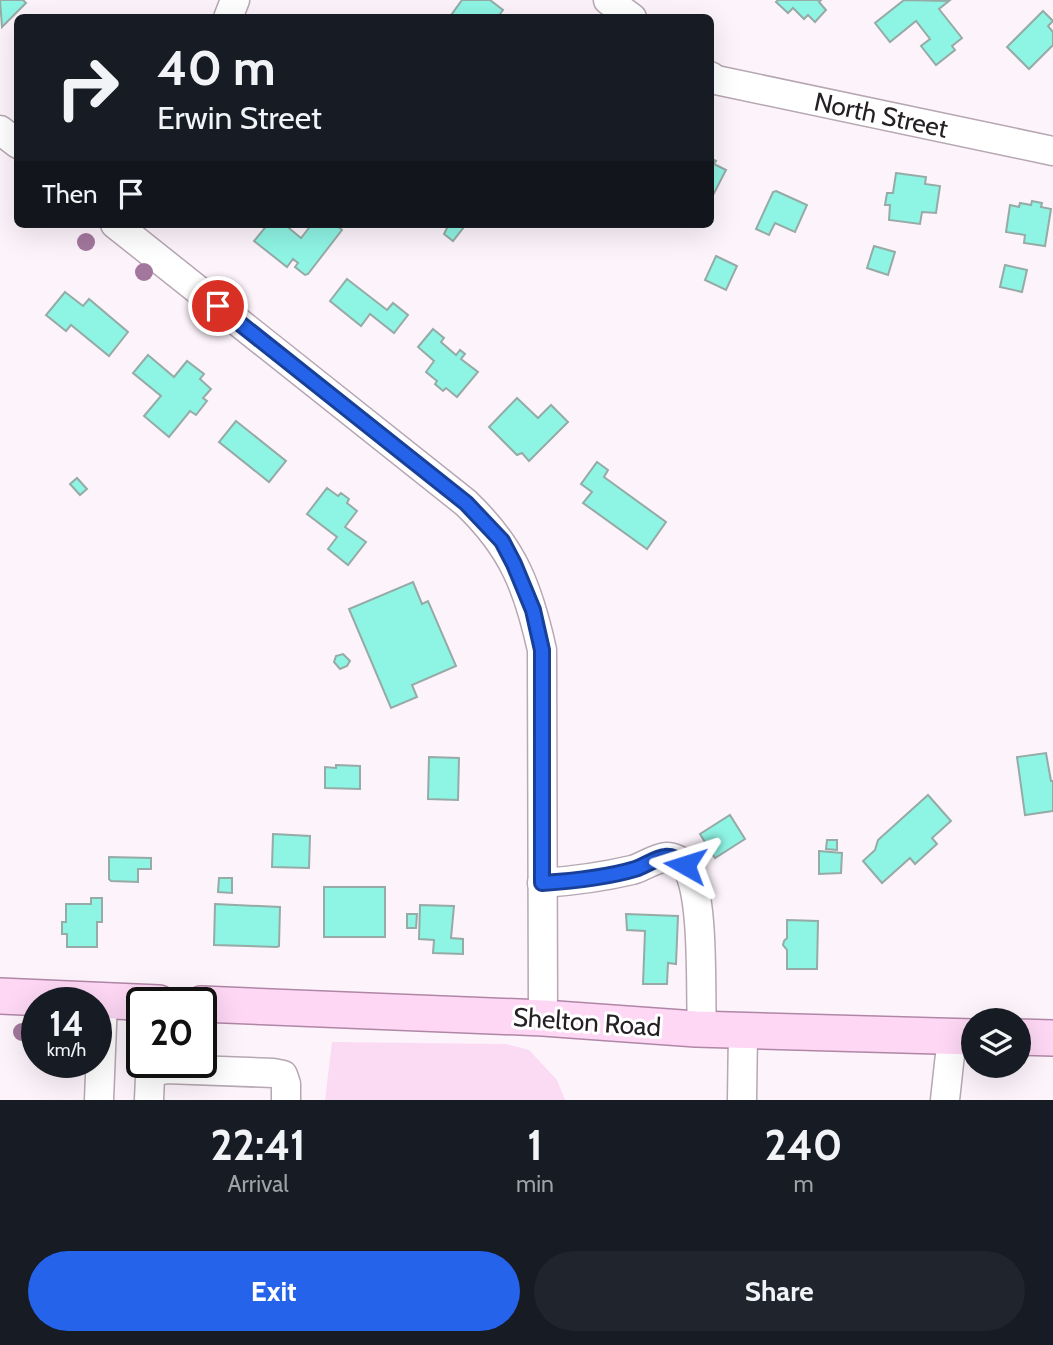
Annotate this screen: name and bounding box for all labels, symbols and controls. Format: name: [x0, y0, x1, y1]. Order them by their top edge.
text: 40 m: [157, 38, 276, 97]
icon: right: [42, 42, 133, 133]
street label: North Street: [811, 85, 951, 145]
text: Erwin Street: [157, 98, 322, 137]
icon: arrive: [112, 175, 150, 213]
text: Then: [42, 178, 98, 210]
pin: [188, 276, 248, 336]
icon: arrive: [199, 287, 237, 325]
position arrow: [648, 828, 722, 902]
speed limit sign: 20: [126, 987, 217, 1078]
street label: Shelton Road: [512, 1001, 662, 1043]
text: 14: [49, 1002, 84, 1045]
map controls: [961, 1008, 1031, 1078]
button: layers: [961, 1008, 1031, 1078]
text: km/h: [47, 1039, 86, 1061]
text: 22:41: [211, 1119, 306, 1171]
text: 1: [527, 1119, 543, 1171]
text: 240: [765, 1119, 842, 1171]
text: Arrival: [227, 1170, 289, 1198]
text: min: [516, 1170, 554, 1198]
text: m: [793, 1170, 814, 1198]
button: Exit: [28, 1251, 520, 1331]
button: Share: [534, 1251, 1025, 1331]

